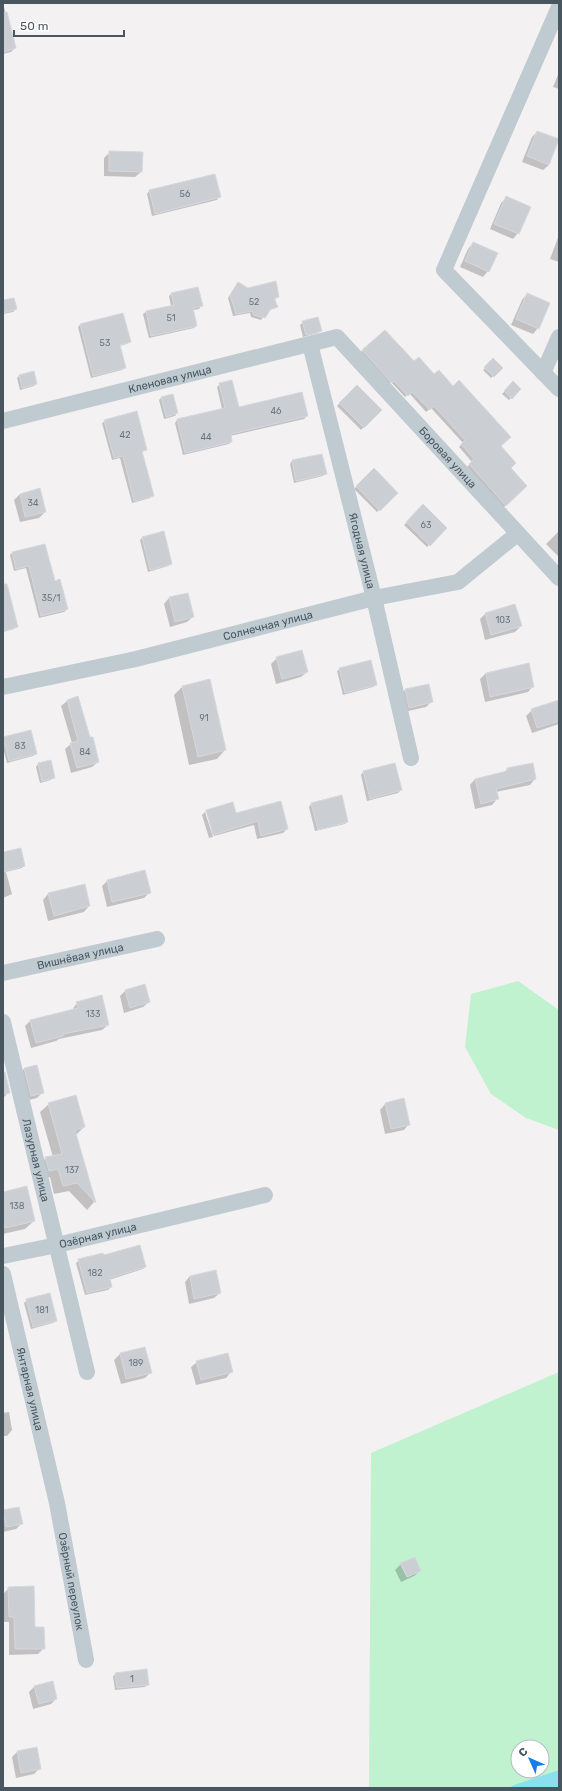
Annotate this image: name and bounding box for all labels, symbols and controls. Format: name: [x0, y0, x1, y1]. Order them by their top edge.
scale bar: [14, 12, 124, 38]
text: 50 m: [20, 19, 48, 33]
house number: 56: [180, 189, 191, 199]
house number: 52: [249, 297, 259, 307]
house number: 51: [166, 313, 176, 323]
house number: 53: [100, 338, 110, 348]
street label: Кленовая улица: [127, 362, 213, 396]
house number: 46: [270, 406, 282, 416]
street label: Боровая улица: [416, 424, 479, 491]
house number: 42: [120, 430, 130, 440]
house number: 44: [200, 432, 212, 442]
house number: 34: [28, 498, 39, 508]
street label: Ягодная улица: [346, 511, 378, 590]
house number: 63: [421, 520, 431, 530]
house number: 35/1: [42, 593, 61, 603]
street label: Солнечная улица: [222, 607, 314, 643]
house number: 103: [496, 615, 510, 625]
house number: 91: [199, 713, 209, 723]
house number: 83: [14, 741, 26, 751]
house number: 84: [79, 747, 91, 757]
street label: Вишнёвая улица: [36, 940, 125, 972]
house number: 133: [86, 1009, 100, 1019]
street label: Лазурная улица: [20, 1117, 52, 1203]
house number: 137: [65, 1165, 79, 1175]
house number: 138: [10, 1201, 25, 1211]
street label: Озёрная улица: [58, 1220, 138, 1251]
house number: 182: [88, 1268, 102, 1278]
house number: 181: [35, 1305, 49, 1315]
street label: Янтарная улица: [14, 1346, 46, 1432]
house number: 189: [129, 1358, 143, 1368]
street label: Озёрный переулок: [56, 1531, 87, 1631]
house number: 1: [130, 1674, 134, 1684]
north arrow: [510, 1739, 550, 1779]
text: С: [516, 1745, 531, 1760]

